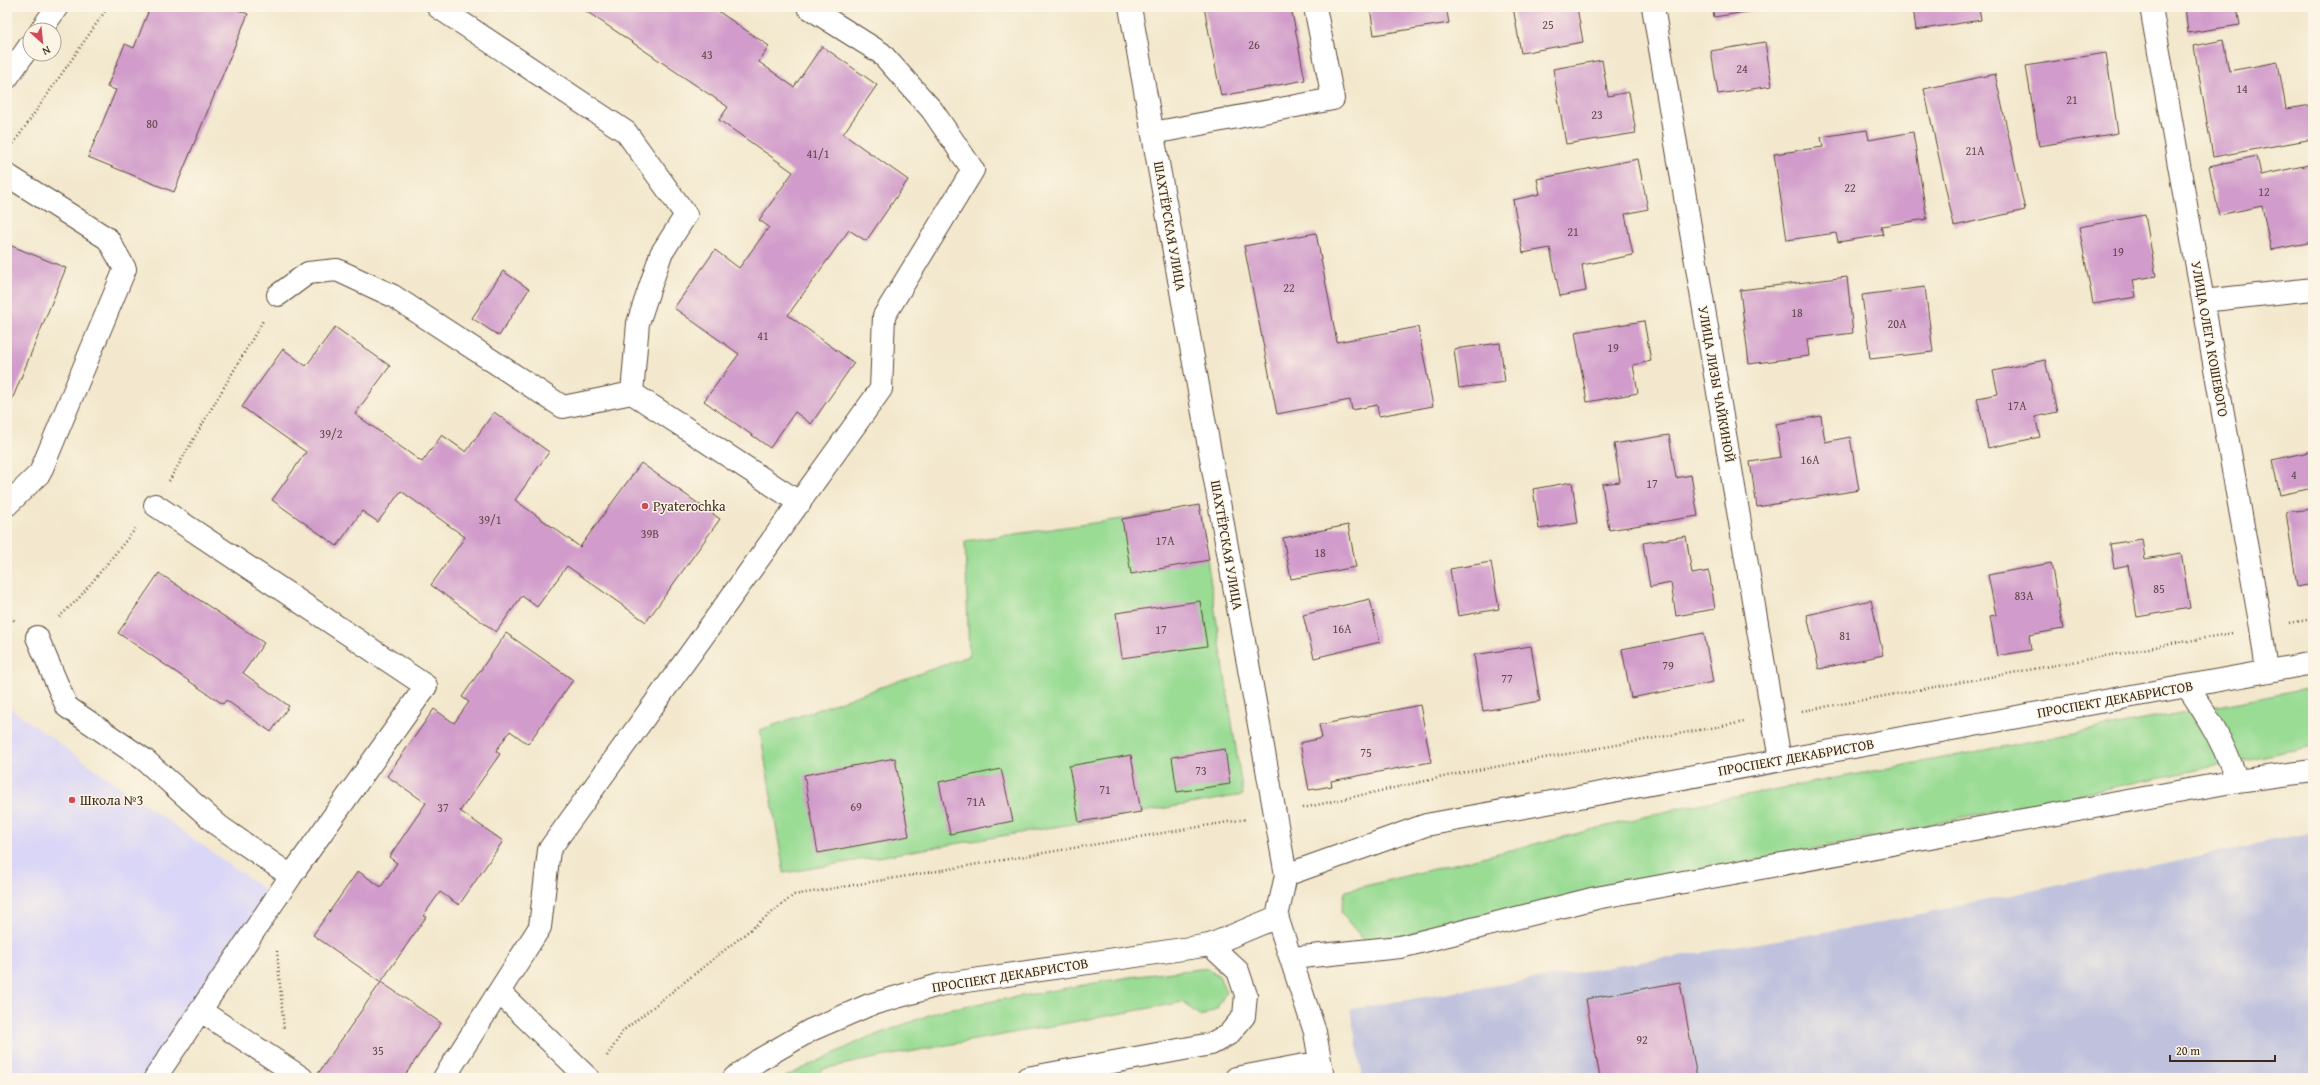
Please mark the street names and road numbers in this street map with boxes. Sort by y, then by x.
street label: ШАХТЁРСКАЯ УЛИЦА [1149,159,1191,293]
street label: УЛИЦА ОЛЕГА КОШЕВОГО [2186,260,2234,418]
street label: УЛИЦА ЛИЗЫ ЧАЙКИНОЙ [1693,304,1741,464]
street label: ШАХТЁРСКАЯ УЛИЦА [1206,478,1248,612]
street label: ПРОСПЕКТ ДЕКАБРИСТОВ [2035,675,2195,723]
street label: ПРОСПЕКТ ДЕКАБРИСТОВ [1716,733,1876,781]
street label: ПРОСПЕКТ ДЕКАБРИСТОВ [930,953,1090,997]

